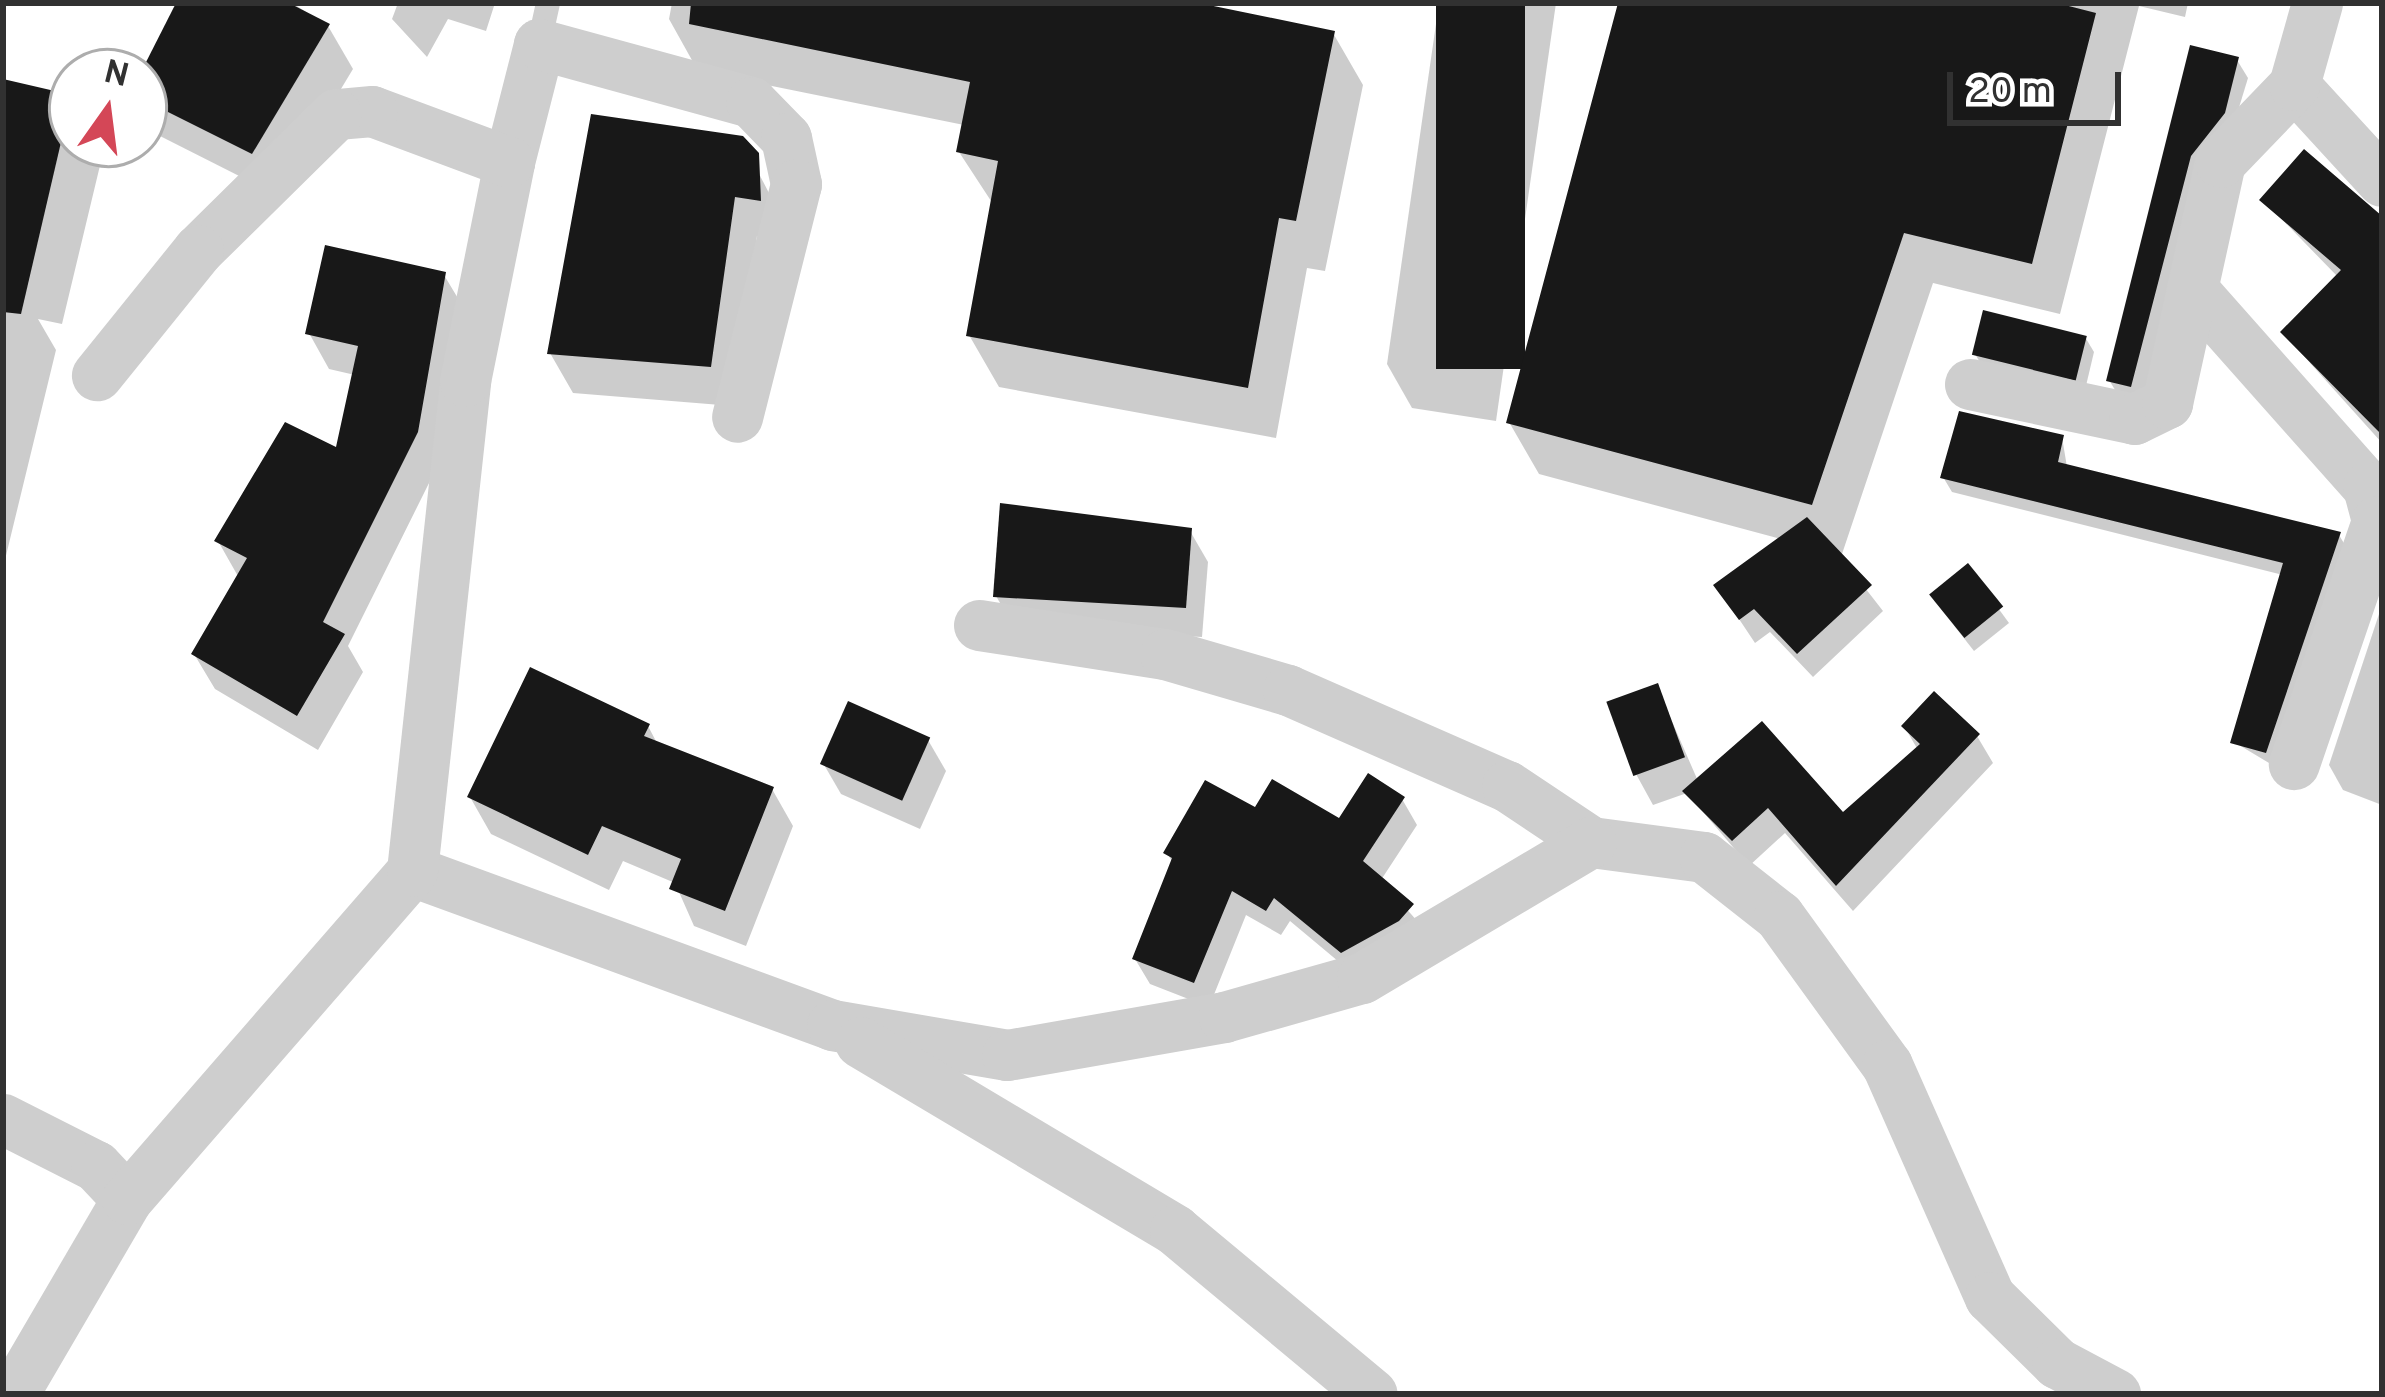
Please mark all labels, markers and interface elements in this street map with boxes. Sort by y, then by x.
north arrow [48,48,168,168]
scale bar [1953,48,2127,122]
text: N [99,53,133,99]
text: 20 m [1968,70,2052,116]

